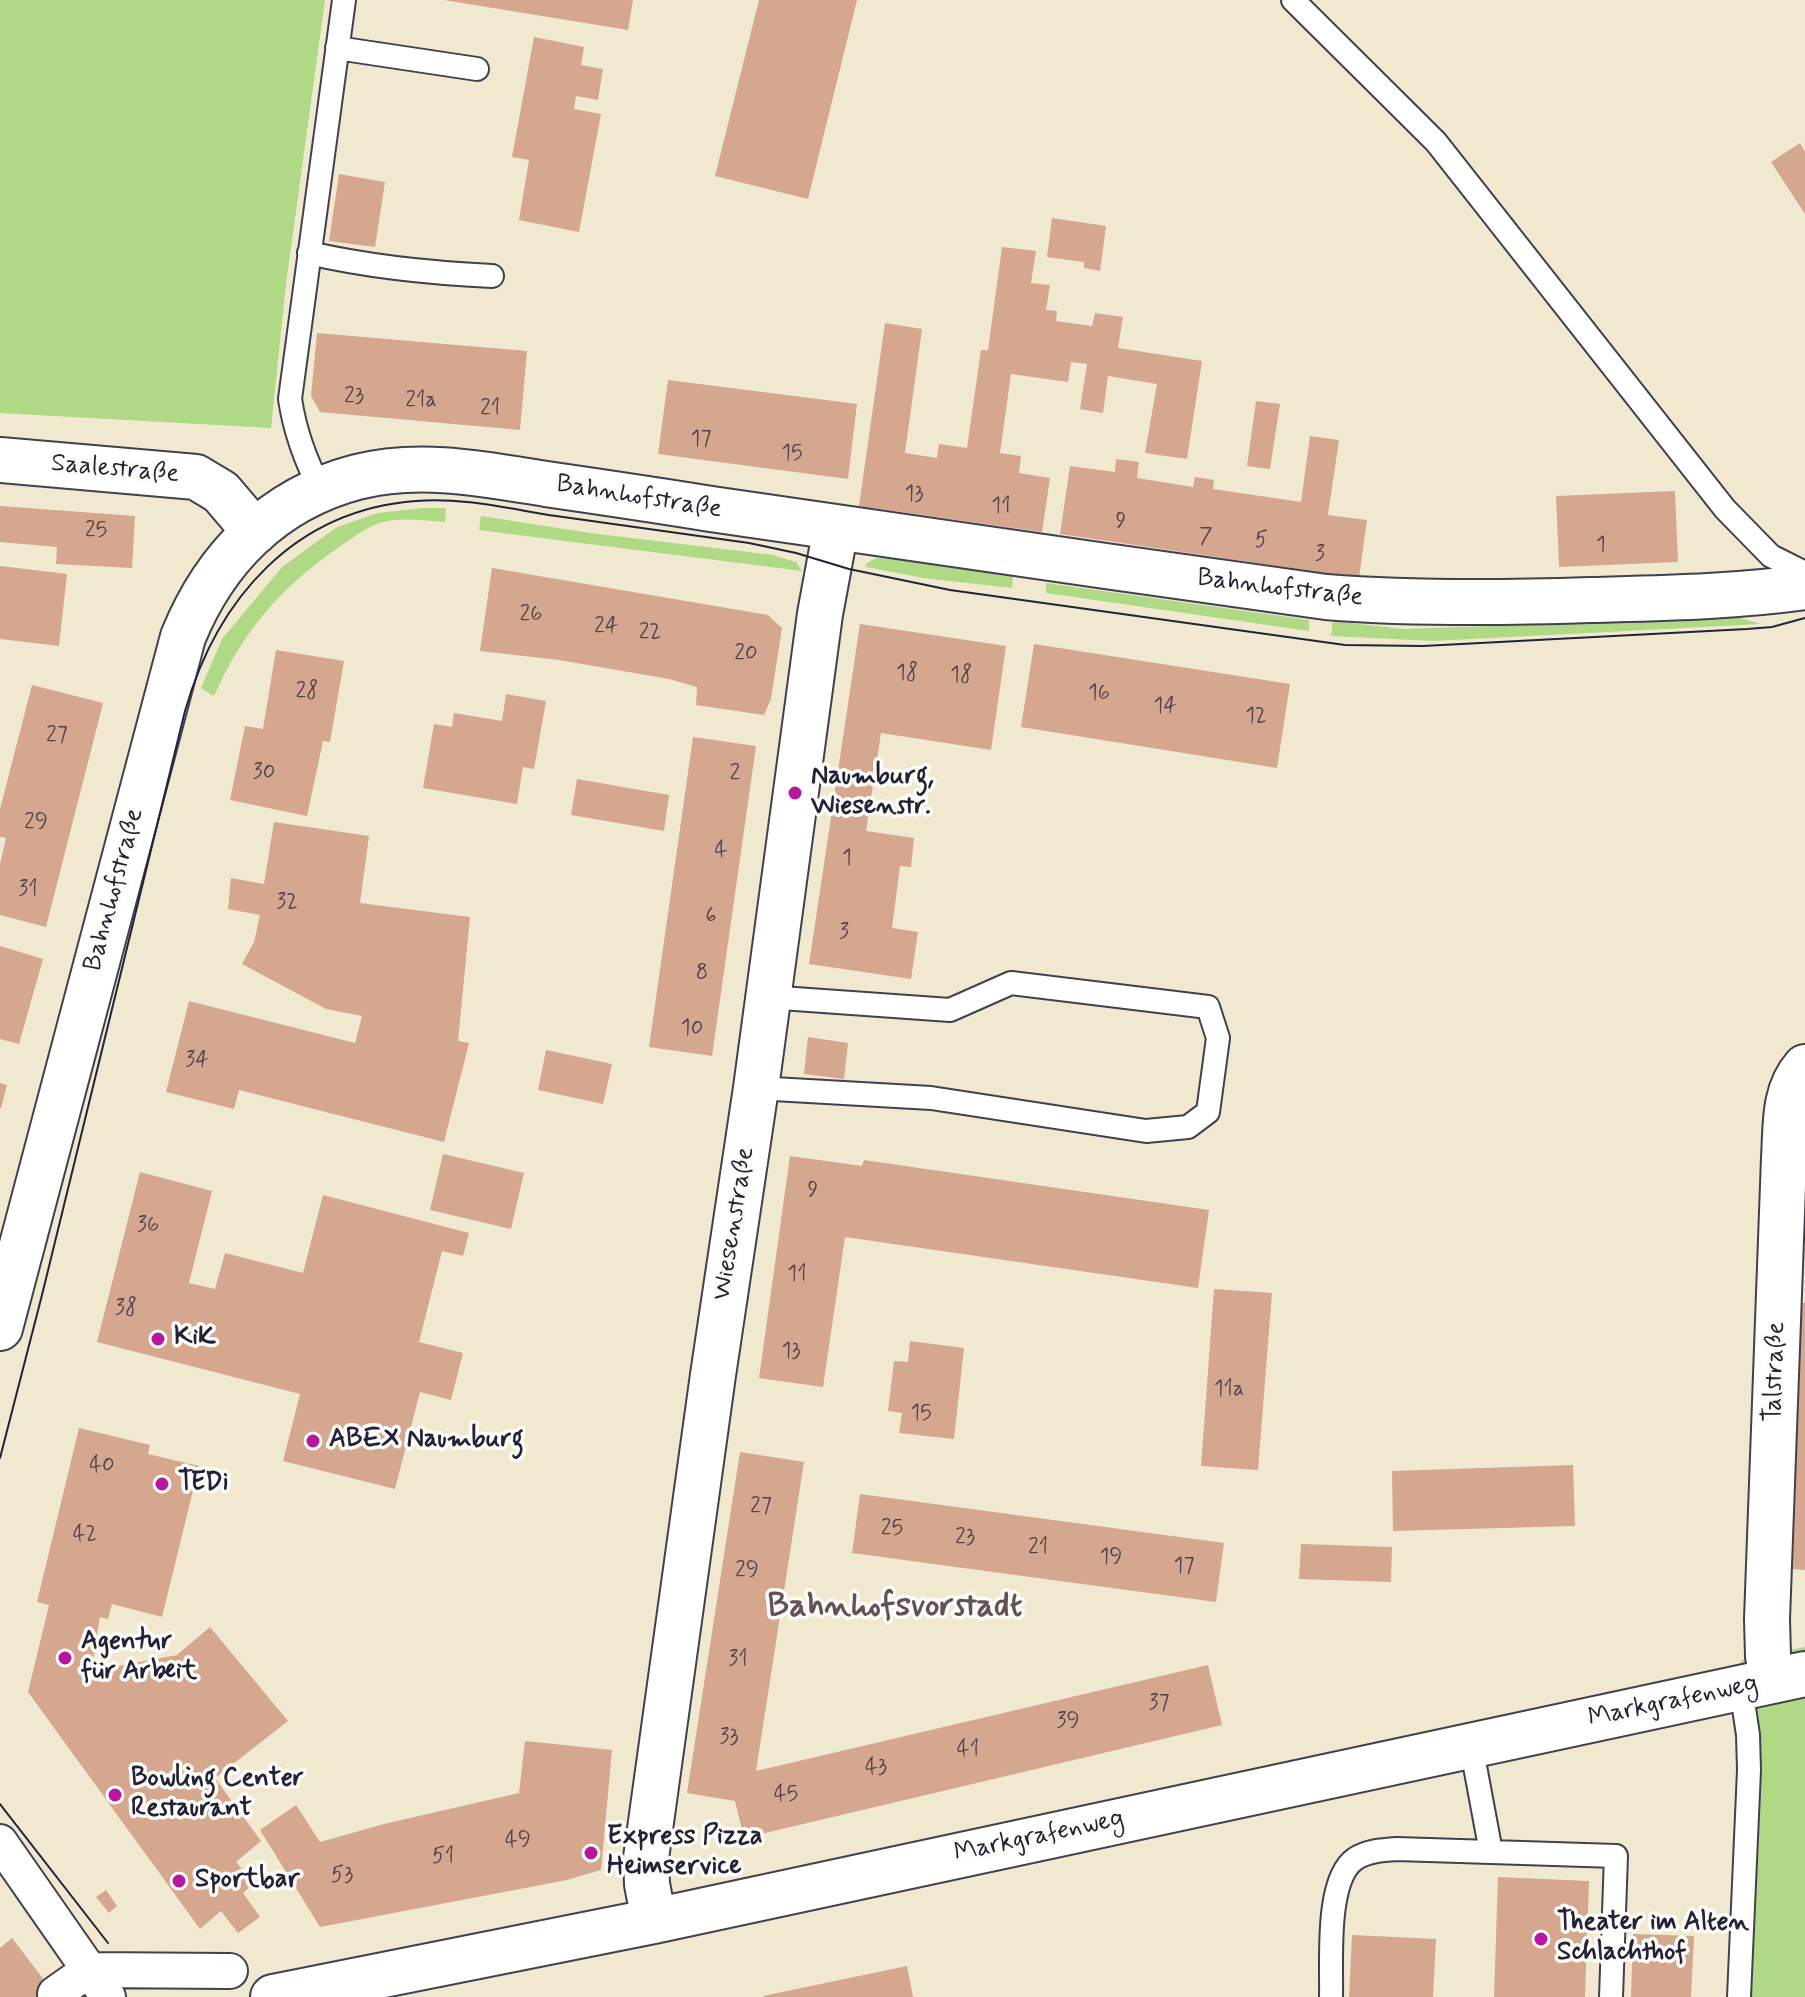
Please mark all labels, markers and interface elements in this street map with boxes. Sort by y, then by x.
house number: 23 [344,384,364,410]
house number: 21a [405,388,437,414]
house number: 21 [480,396,500,422]
house number: 17 [691,427,711,453]
house number: 15 [781,441,803,467]
street label: Saalestraße [50,449,180,491]
street label: Bahnhofstraße [554,470,724,526]
house number: 13 [904,482,924,508]
house number: 11 [991,494,1011,520]
house number: 9 [1116,509,1126,535]
house number: 25 [85,518,107,544]
house number: 7 [1199,525,1213,551]
house number: 5 [1254,528,1268,554]
house number: 1 [1596,533,1606,559]
house number: 3 [1315,542,1325,568]
street label: Bahnhofstraße [1195,563,1365,615]
house number: 26 [520,602,542,628]
house number: 24 [594,614,618,640]
house number: 22 [639,620,661,646]
house number: 20 [734,641,758,667]
house number: 18 [896,661,918,687]
house number: 18 [950,663,972,689]
house number: 28 [296,679,318,705]
house number: 16 [1088,681,1110,707]
house number: 14 [1153,694,1177,720]
house number: 12 [1245,704,1267,730]
house number: 27 [46,723,68,749]
house number: 30 [253,760,275,786]
house number: 2 [730,761,740,787]
place label: Naumburg, Wiesenstr. [811,762,934,824]
marker: Naumburg, Wiesenstr. [786,784,804,802]
street label: Bahnhofstraße [78,805,152,975]
house number: 29 [24,810,48,836]
house number: 4 [715,838,727,864]
house number: 1 [842,846,852,872]
house number: 31 [18,877,38,903]
house number: 32 [276,890,298,916]
house number: 6 [705,904,717,930]
house number: 3 [839,920,849,946]
house number: 8 [696,961,708,987]
house number: 10 [681,1016,703,1042]
house number: 34 [185,1048,209,1074]
street label: Wiesenstraße [707,1145,763,1303]
house number: 9 [808,1178,818,1204]
house number: 36 [137,1213,159,1239]
house number: 11 [787,1262,807,1288]
house number: 38 [115,1296,137,1322]
street label: Talstraße [1759,1321,1793,1423]
place label: KiK [174,1323,216,1355]
marker: KiK [149,1330,167,1348]
house number: 13 [781,1339,801,1365]
house number: 11a [1214,1377,1244,1403]
house number: 15 [910,1401,932,1427]
place label: ABEX Naumburg [329,1425,524,1457]
marker: ABEX Naumburg [304,1432,322,1450]
house number: 40 [89,1453,115,1479]
place label: TEDi [178,1468,229,1500]
marker: TEDi [153,1475,171,1493]
house number: 27 [750,1494,772,1520]
house number: 25 [881,1516,903,1542]
house number: 42 [73,1522,97,1548]
house number: 23 [955,1525,975,1551]
house number: 21 [1028,1535,1048,1561]
house number: 19 [1100,1545,1122,1571]
house number: 17 [1174,1554,1194,1580]
house number: 29 [735,1558,759,1584]
district label: Bahnhofsvorstadt [768,1588,1022,1628]
place label: Agentur für Arbeit [81,1627,197,1688]
house number: 31 [728,1647,748,1673]
marker: Agentur für Arbeit [56,1649,74,1667]
street label: Markgrafenweg [1585,1669,1761,1735]
house number: 37 [1148,1691,1170,1717]
house number: 39 [1056,1709,1080,1735]
house number: 33 [719,1725,739,1751]
house number: 41 [957,1737,979,1763]
house number: 43 [865,1755,887,1781]
place label: Bowling Center Restaurant [131,1764,304,1826]
house number: 45 [774,1782,798,1808]
marker: Bowling Center Restaurant [106,1786,124,1804]
street label: Markgrafenweg [951,1804,1127,1870]
place label: Express Pizza Heimservice [607,1822,763,1884]
house number: 49 [505,1828,531,1854]
house number: 51 [432,1844,454,1870]
marker: Express Pizza Heimservice [582,1844,600,1862]
house number: 53 [331,1863,353,1889]
place label: Sportbar [195,1865,300,1897]
marker: Sportbar [170,1872,188,1890]
place label: Theater im Alten Schlachthof [1557,1908,1749,1970]
marker: Theater im Alten Schlachthof [1532,1930,1550,1948]

